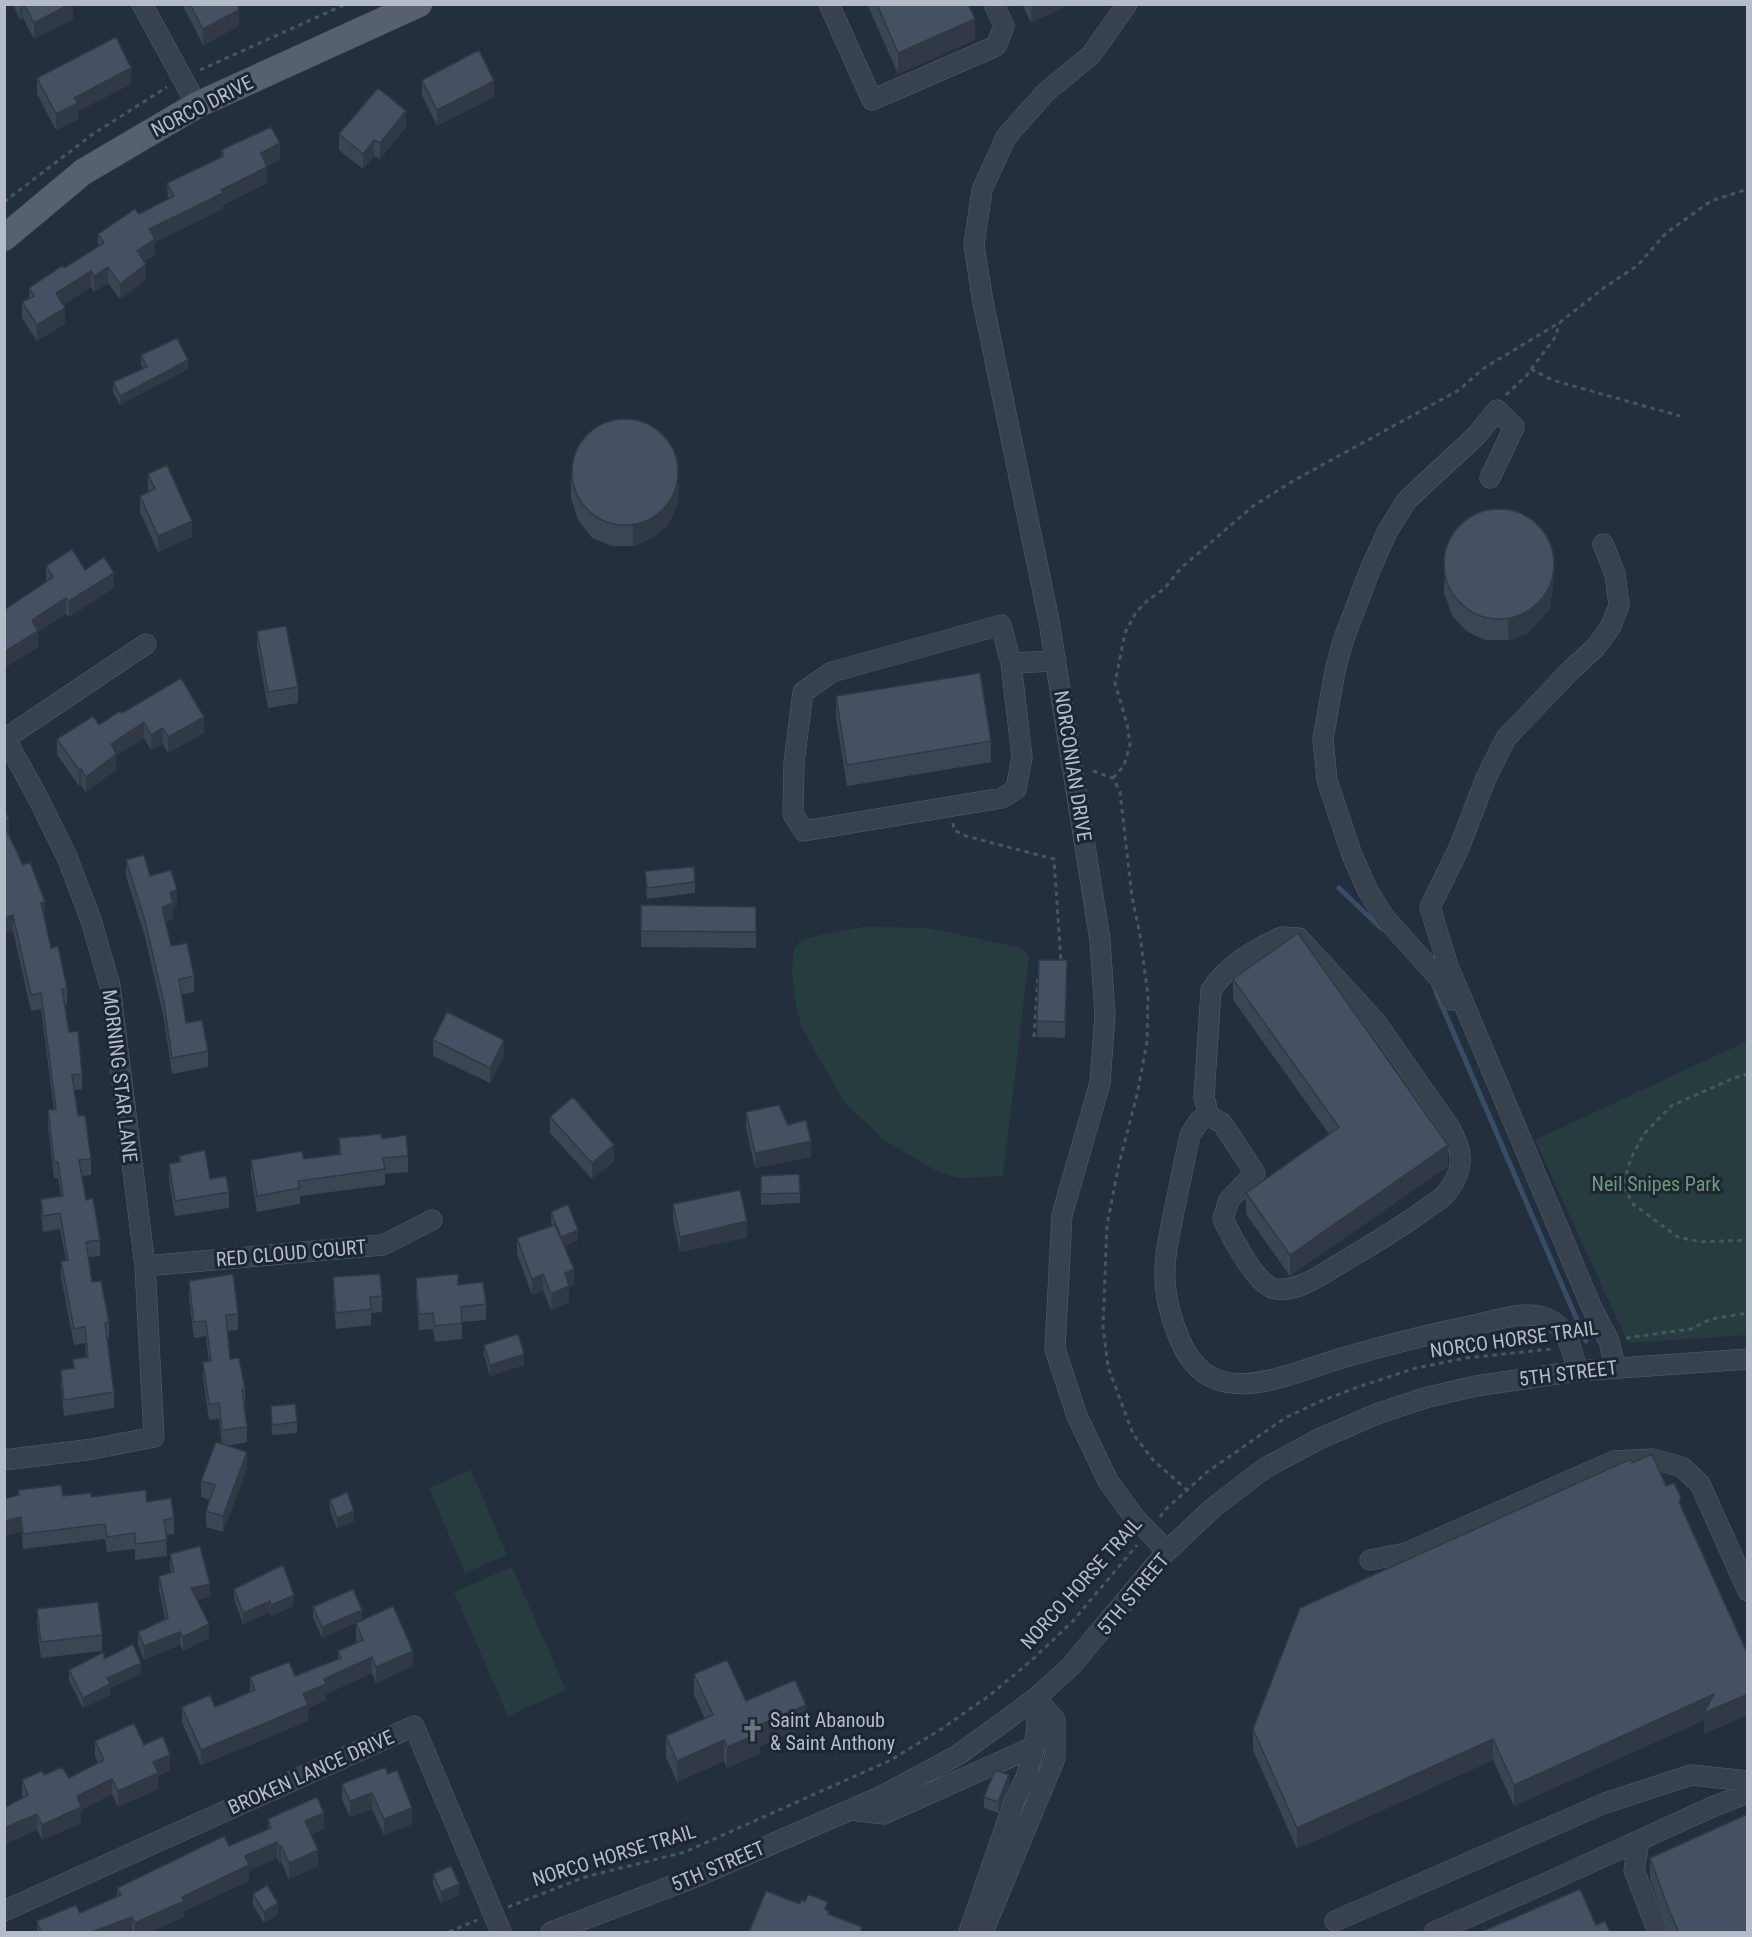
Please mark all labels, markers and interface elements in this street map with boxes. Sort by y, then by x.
street label: NORCO DRIVE [147,70,257,142]
street label: NORCONIAN DRIVE [1049,689,1097,843]
street label: MORNING STAR LANE [97,988,143,1164]
park label: Neil Snipes Park [1592,1172,1720,1196]
street label: RED CLOUD COURT [215,1234,367,1272]
street label: NORCO HORSE TRAIL [1428,1315,1600,1363]
street label: 5TH STREET [1517,1355,1619,1391]
street label: NORCO HORSE TRAIL [1015,1512,1147,1654]
street label: 5TH STREET [1092,1548,1174,1640]
place label: Saint Abanoub & Saint Anthony [770,1708,895,1755]
church icon: Saint Abanoub & Saint Anthony [739,1718,765,1744]
street label: BROKEN LANCE DRIVE [224,1725,398,1819]
street label: NORCO HORSE TRAIL [529,1819,699,1891]
street label: 5TH STREET [668,1836,768,1896]

